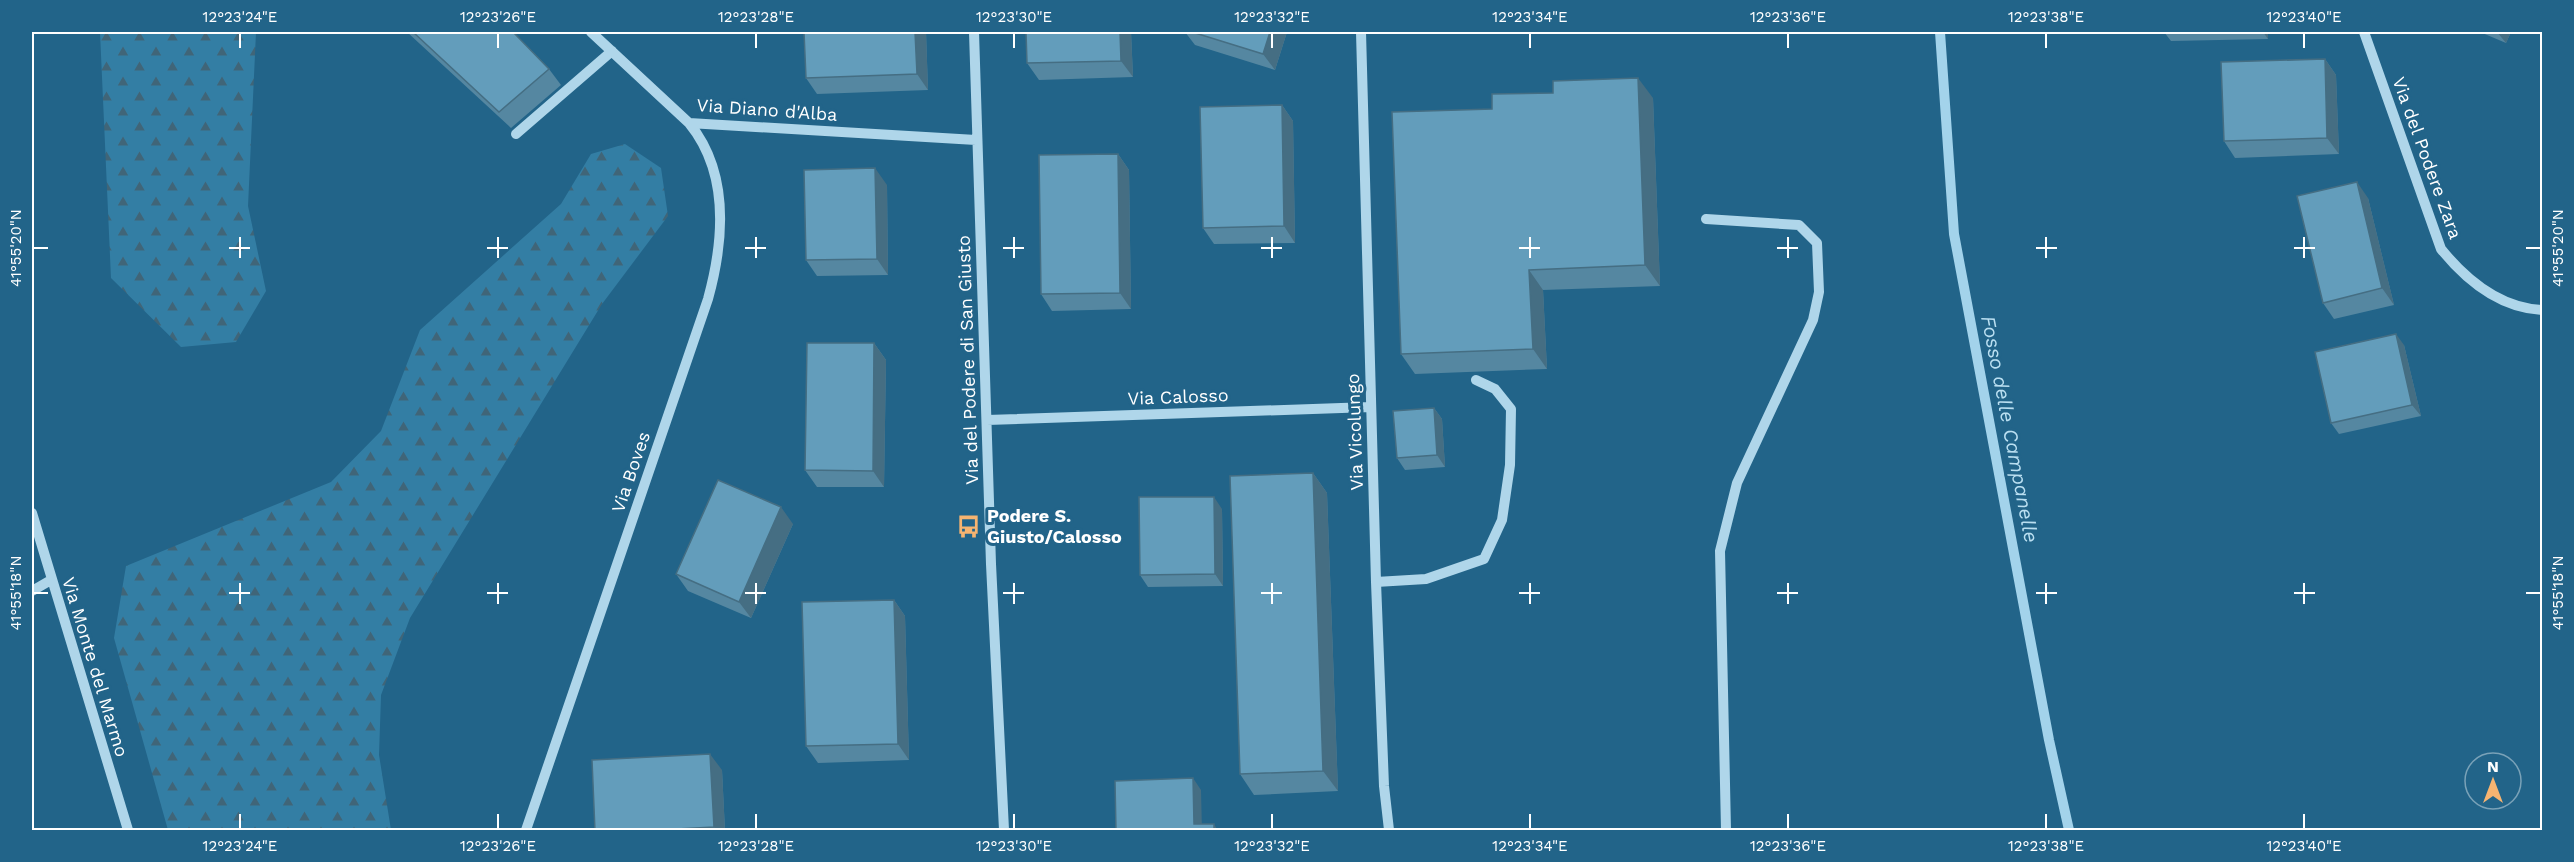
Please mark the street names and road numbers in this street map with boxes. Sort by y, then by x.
street label: Via del Podere Zara [2388,74,2467,242]
street label: Via Diano d'Alba [696,94,838,125]
street label: Via del Podere di San Giusto [953,235,982,485]
street label: Via Vicolungo [1342,373,1367,491]
street label: Via Calosso [1127,384,1229,409]
street label: Via Boves [607,429,654,515]
street label: Via Monte del Marmo [58,574,133,759]

